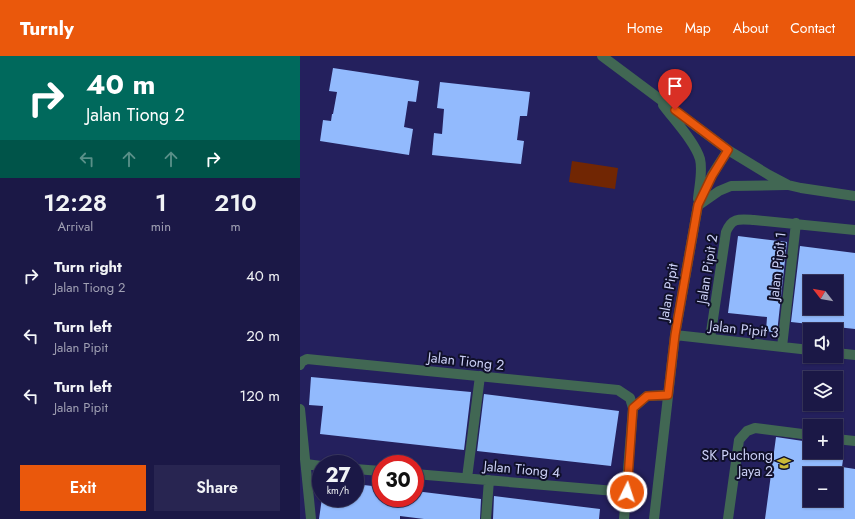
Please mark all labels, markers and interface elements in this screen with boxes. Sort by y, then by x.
text: Turnly [20,15,74,42]
text: Home [627,18,663,38]
text: Map [685,18,711,38]
text: About [733,18,768,38]
text: Contact [790,18,835,38]
text: 40 m [86,64,155,105]
pin [658,69,692,110]
icon: right [20,72,72,124]
icon: arrive [664,75,686,97]
text: Jalan Tiong 2 [86,102,185,128]
icon: left [76,148,98,170]
icon: ahead [118,148,140,170]
icon: ahead [160,148,182,170]
icon: right [202,148,224,170]
text: 12:28 [43,185,107,220]
text: 1 [155,185,167,220]
text: 210 [214,185,257,220]
text: Arrival [57,217,93,236]
text: min [151,217,171,236]
text: m [230,217,241,236]
street label: Jalan Pipit 1 [763,231,791,303]
street label: Jalan Pipit 2 [691,233,722,307]
text: Turn right [54,256,122,278]
street label: Jalan Pipit [653,261,683,324]
icon: right [20,265,42,287]
text: 40 m [246,265,280,287]
north arrow [803,275,843,315]
map controls [803,275,843,507]
text: Jalan Tiong 2 [54,278,125,297]
street label: Jalan Pipit 3 [706,315,780,343]
text: Turn left [54,316,112,338]
button: sound [803,323,843,363]
icon: left [20,325,42,347]
text: 20 m [246,325,280,347]
text: Jalan Pipit [54,338,108,357]
street label: Jalan Tiong 2 [425,347,505,375]
button: layers [803,371,843,411]
text: Turn left [54,376,112,398]
icon: left [20,385,42,407]
text: 120 m [240,385,280,407]
text: Jalan Pipit [54,398,108,417]
button: + [803,419,843,459]
place label: SK Puchong Jaya 2 [701,445,773,481]
speed limit sign: 30 [372,455,424,507]
school or university icon: SK Puchong Jaya 2 [776,455,792,471]
street label: Jalan Tiong 4 [481,456,561,482]
text: 27 [325,461,351,490]
button: Exit [20,465,146,511]
button: Share [154,465,280,511]
button: − [803,467,843,507]
position arrow [606,471,648,513]
text: km/h [327,483,349,498]

